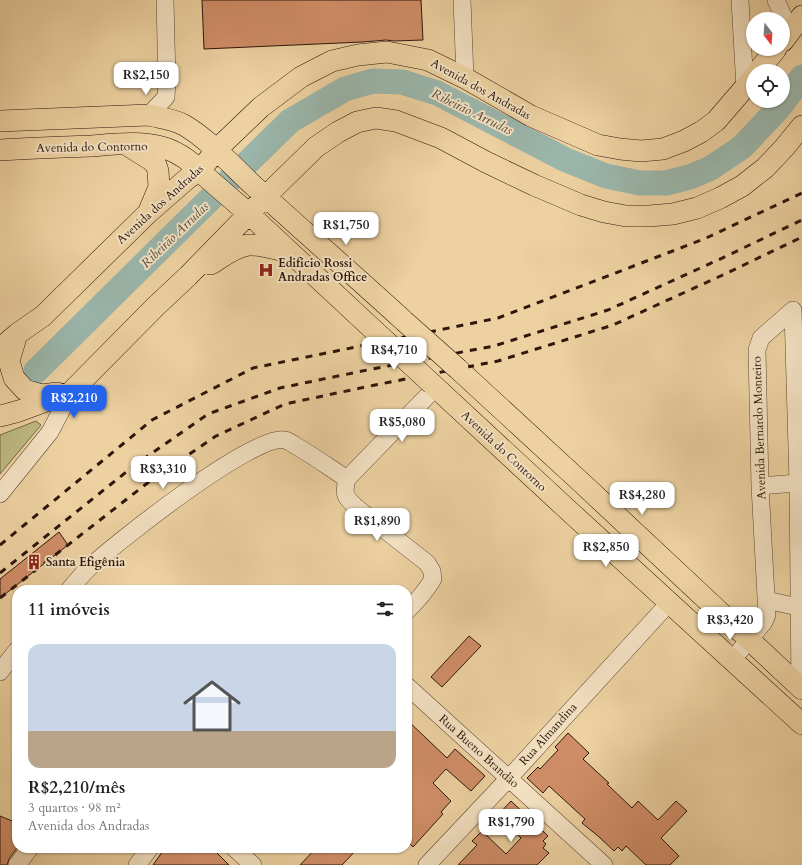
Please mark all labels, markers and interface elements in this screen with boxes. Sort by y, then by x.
north arrow [746,12,790,56]
map controls [746,12,790,108]
street label: Avenida dos Andradas [428,55,534,123]
pin: R$2,150 [109,62,183,96]
button: locate [746,64,790,108]
text: R$2,150 [123,66,169,84]
water label: Ribeirão Arrudas [429,85,516,140]
street label: Avenida do Contorno [36,138,148,156]
street label: Avenida dos Andradas [113,161,207,247]
water label: Ribeirão Arrudas [137,198,213,272]
pin: R$1,750 [309,212,383,246]
text: R$1,750 [323,216,369,234]
place label: Edifício Rossi Andradas Office [278,255,367,285]
hospital icon: Edifício Rossi Andradas Office [257,261,275,279]
pin: R$4,710 [357,337,431,371]
text: R$4,710 [371,341,417,359]
street label: Avenida Bernardo Monteiro [748,355,770,500]
pin: R$2,210 [37,385,111,419]
text: R$2,210 [51,389,97,407]
street label: Avenida do Contorno [458,407,551,495]
pin: R$5,080 [365,409,439,443]
text: R$5,080 [379,413,425,431]
pin: R$3,310 [126,456,200,490]
text: R$3,310 [140,460,186,478]
pin: R$4,280 [605,482,679,516]
text: R$4,280 [619,486,665,504]
pin: R$1,890 [340,508,414,542]
text: R$1,890 [354,512,400,530]
pin: R$2,850 [569,534,643,568]
text: R$2,850 [583,538,629,556]
building icon: Santa Efigênia [25,553,43,571]
place label: Santa Efigênia [46,554,125,570]
text: 11 imóveis [28,598,110,621]
icon: filters [374,598,396,620]
pin: R$3,420 [693,607,767,641]
text: R$3,420 [707,611,753,629]
icon: home [176,670,248,742]
street label: Rua Almandina [516,699,581,769]
street label: Rua Bueno Brandão [435,711,523,792]
text: R$2,210/mês [28,776,125,799]
text: 3 quartos · 98 m² [28,799,121,817]
pin: R$1,790 [474,809,548,843]
text: R$1,790 [488,813,534,831]
text: Avenida dos Andradas [28,817,149,835]

